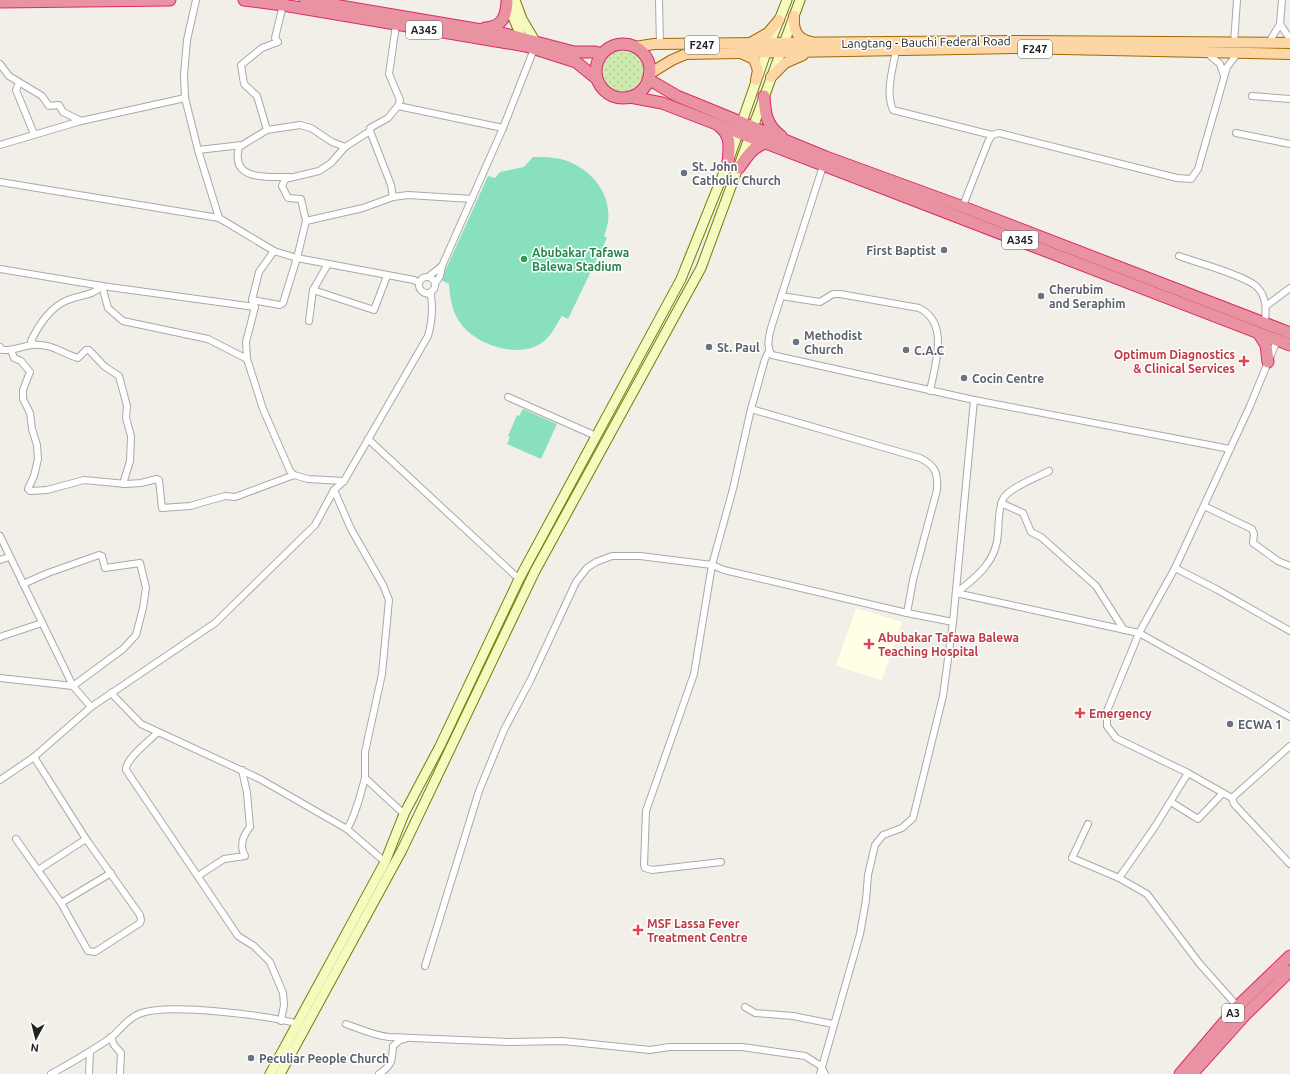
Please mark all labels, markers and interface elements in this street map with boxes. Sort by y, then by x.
road number: A345 [406,21,442,39]
street label: Langtang - Bauchi Federal Road [841,34,1011,50]
road number: F247 [685,36,719,54]
road number: F247 [1018,40,1052,58]
place label: St. John Catholic Church [692,160,781,187]
marker: St. John Catholic Church [679,168,689,178]
road number: A345 [1002,231,1038,249]
place label: First Baptist [866,244,936,257]
marker: First Baptist [939,245,949,255]
place label: Abubakar Tafawa Balewa Stadium [532,246,629,273]
marker: Abubakar Tafawa Balewa Stadium [519,254,529,264]
place label: Cherubim and Seraphim [1049,283,1126,310]
marker: Cherubim and Seraphim [1036,291,1046,301]
place label: Methodist Church [804,329,862,356]
marker: Methodist Church [791,337,801,347]
place label: St. Paul [717,341,760,354]
marker: St. Paul [704,342,714,352]
place label: C.A.C [914,344,945,357]
marker: C.A.C [901,345,911,355]
place label: Optimum Diagnostics & Clinical Services [1114,348,1235,375]
marker: Optimum Diagnostics & Clinical Services [1238,355,1250,367]
place label: Cocin Centre [972,372,1044,385]
marker: Cocin Centre [959,373,969,383]
place label: Abubakar Tafawa Balewa Teaching Hospital [878,631,1019,658]
marker: Abubakar Tafawa Balewa Teaching Hospital [863,638,875,650]
marker: Emergency [1074,707,1086,719]
place label: Emergency [1089,707,1152,720]
place label: ECWA 1 [1238,718,1282,731]
marker: ECWA 1 [1225,719,1235,729]
place label: MSF Lassa Fever Treatment Centre [647,917,748,944]
marker: MSF Lassa Fever Treatment Centre [632,924,644,936]
road number: A3 [1222,1004,1244,1022]
north arrow [16,1018,56,1058]
text: N [30,1041,40,1054]
place label: Peculiar People Church [259,1052,389,1065]
marker: Peculiar People Church [246,1053,256,1063]

